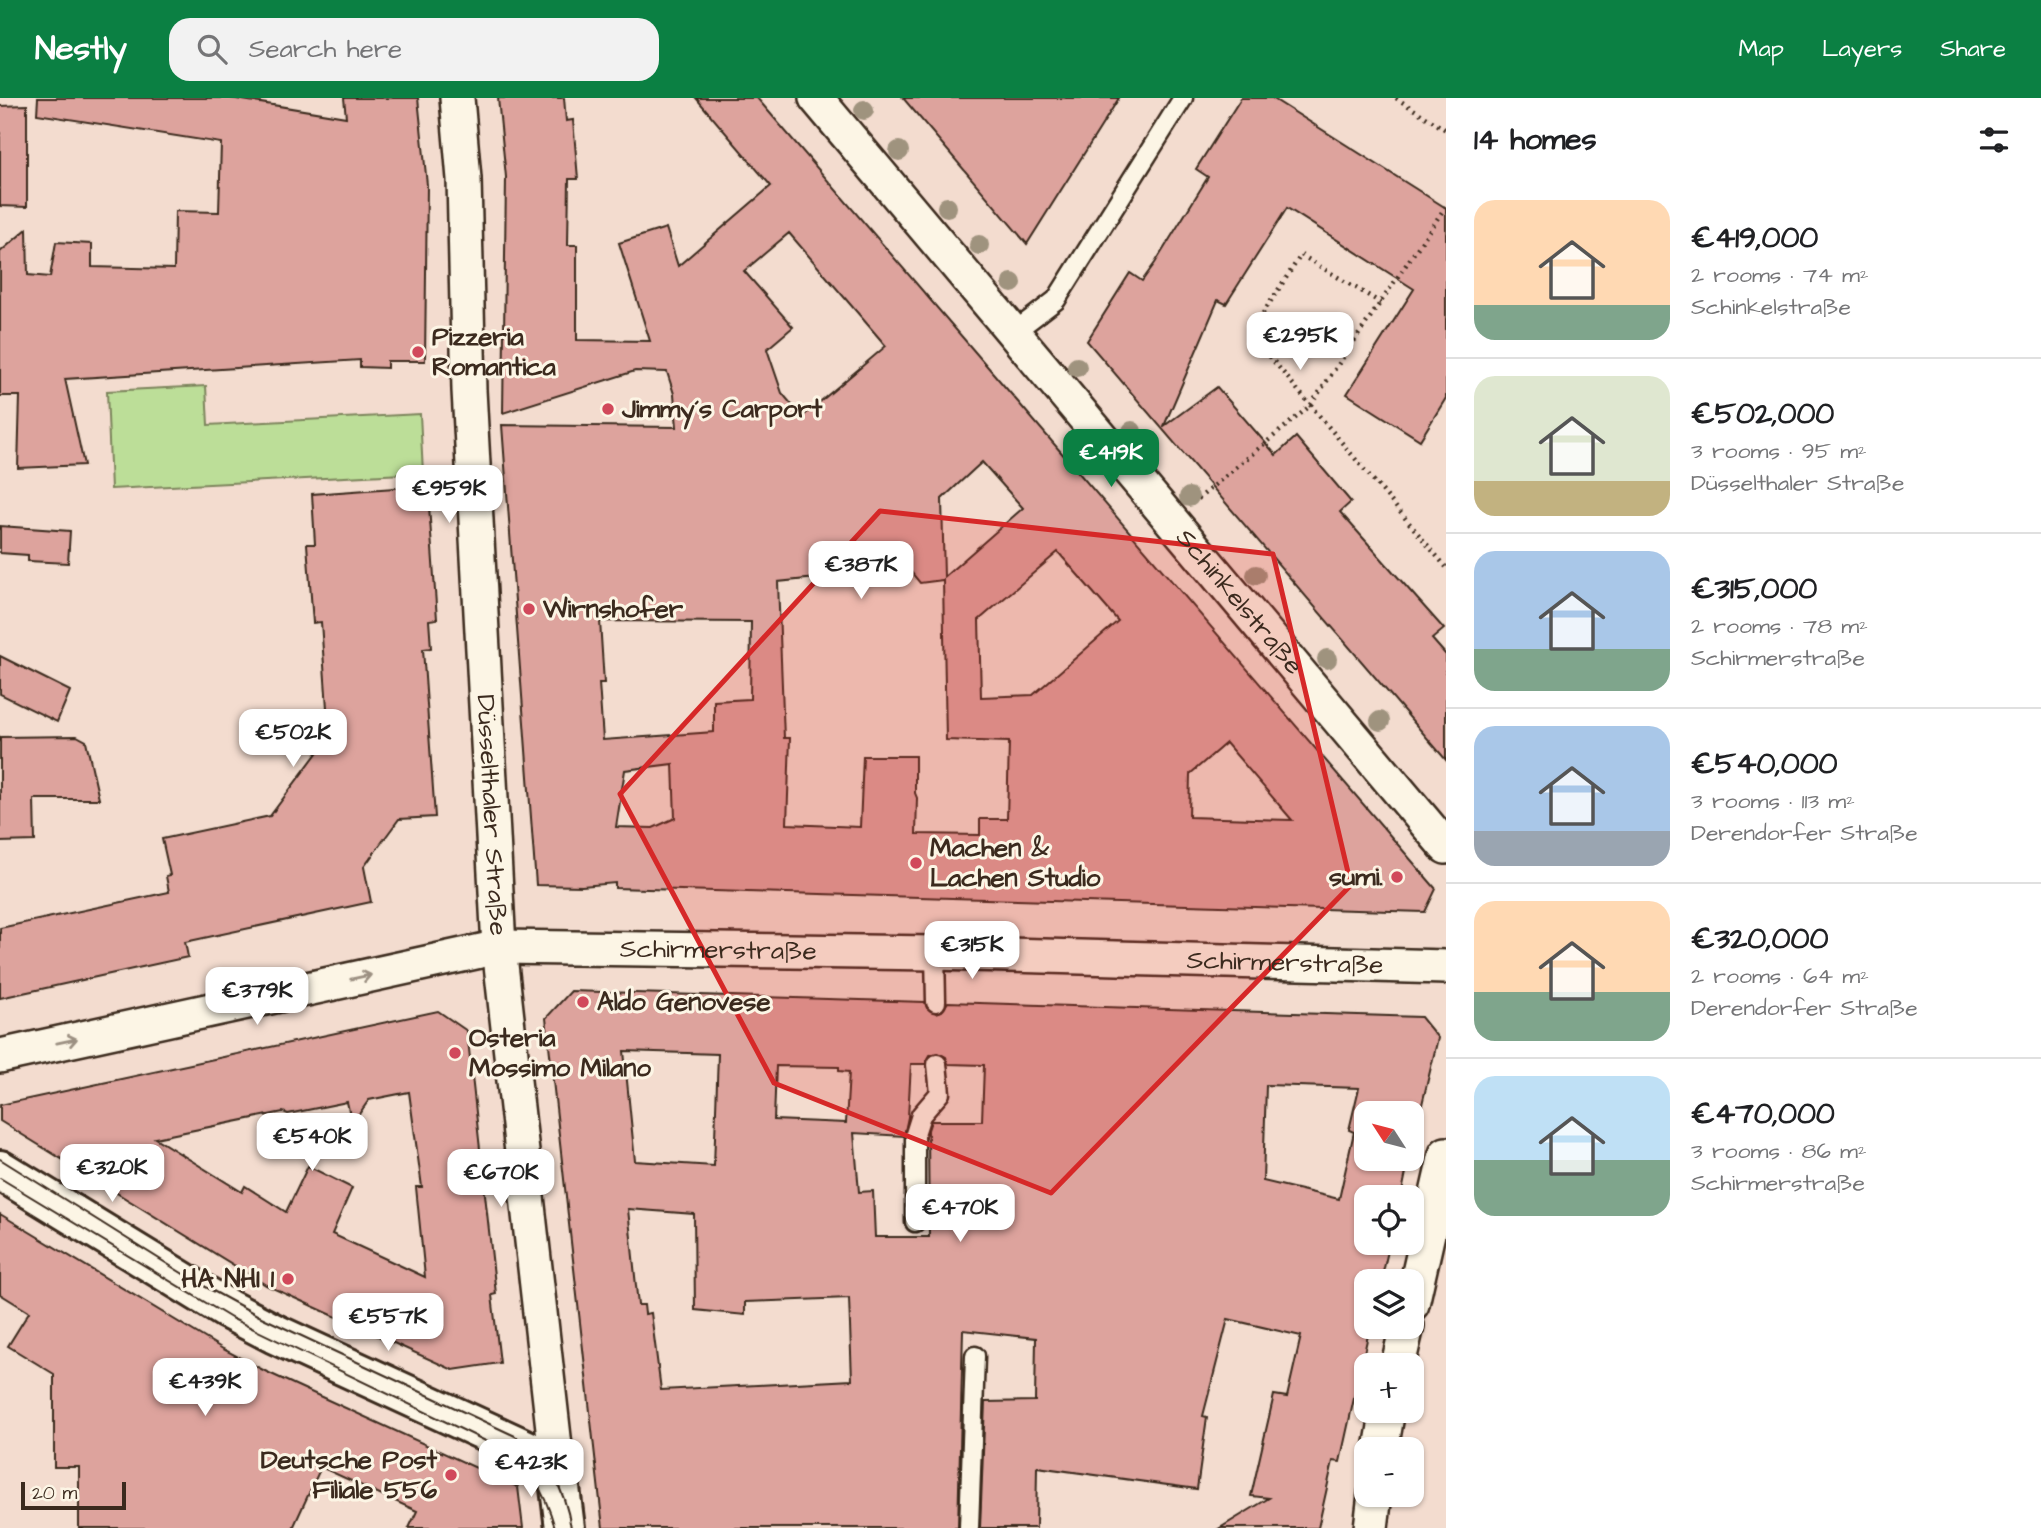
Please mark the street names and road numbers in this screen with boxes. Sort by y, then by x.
street label: Schinkelstraße [1168,521,1312,682]
street label: Düsselthaler Straße [467,694,516,936]
street label: Schirmerstraße [620,931,817,969]
street label: Schirmerstraße [1186,942,1384,983]

